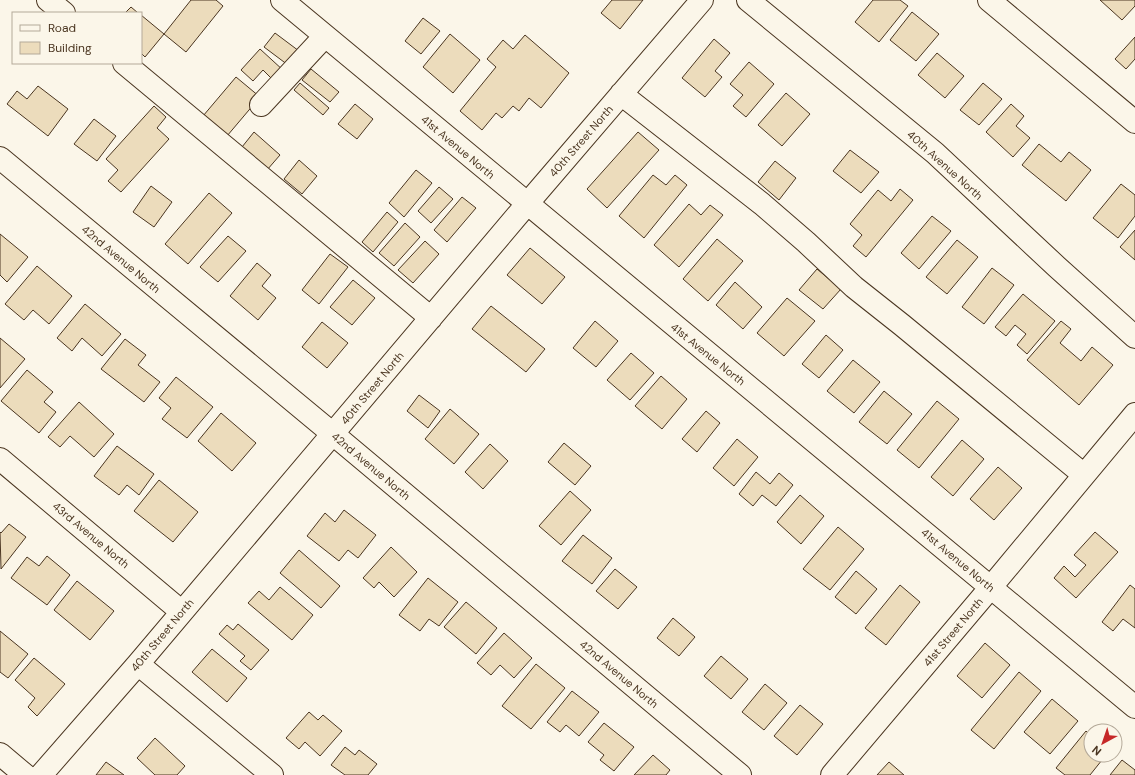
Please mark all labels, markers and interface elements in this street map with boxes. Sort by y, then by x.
legend [12,12,142,64]
text: Road [48,20,76,36]
text: Building [48,40,92,56]
street label: 40th Street North [546,102,616,180]
street label: 41st Avenue North [418,112,498,182]
street label: 40th Avenue North [904,127,986,203]
street label: 42nd Avenue North [79,222,163,296]
street label: 41st Avenue North [668,320,748,388]
street label: 40th Street North [337,349,407,427]
street label: 42nd Avenue North [329,429,413,503]
street label: 43rd Avenue North [50,499,132,571]
street label: 41st Avenue North [918,525,998,595]
street label: 41st Street North [920,595,986,669]
street label: 40th Street North [127,596,197,674]
street label: 42nd Avenue North [577,637,661,711]
north arrow [1083,723,1123,763]
text: N [1089,743,1104,759]

